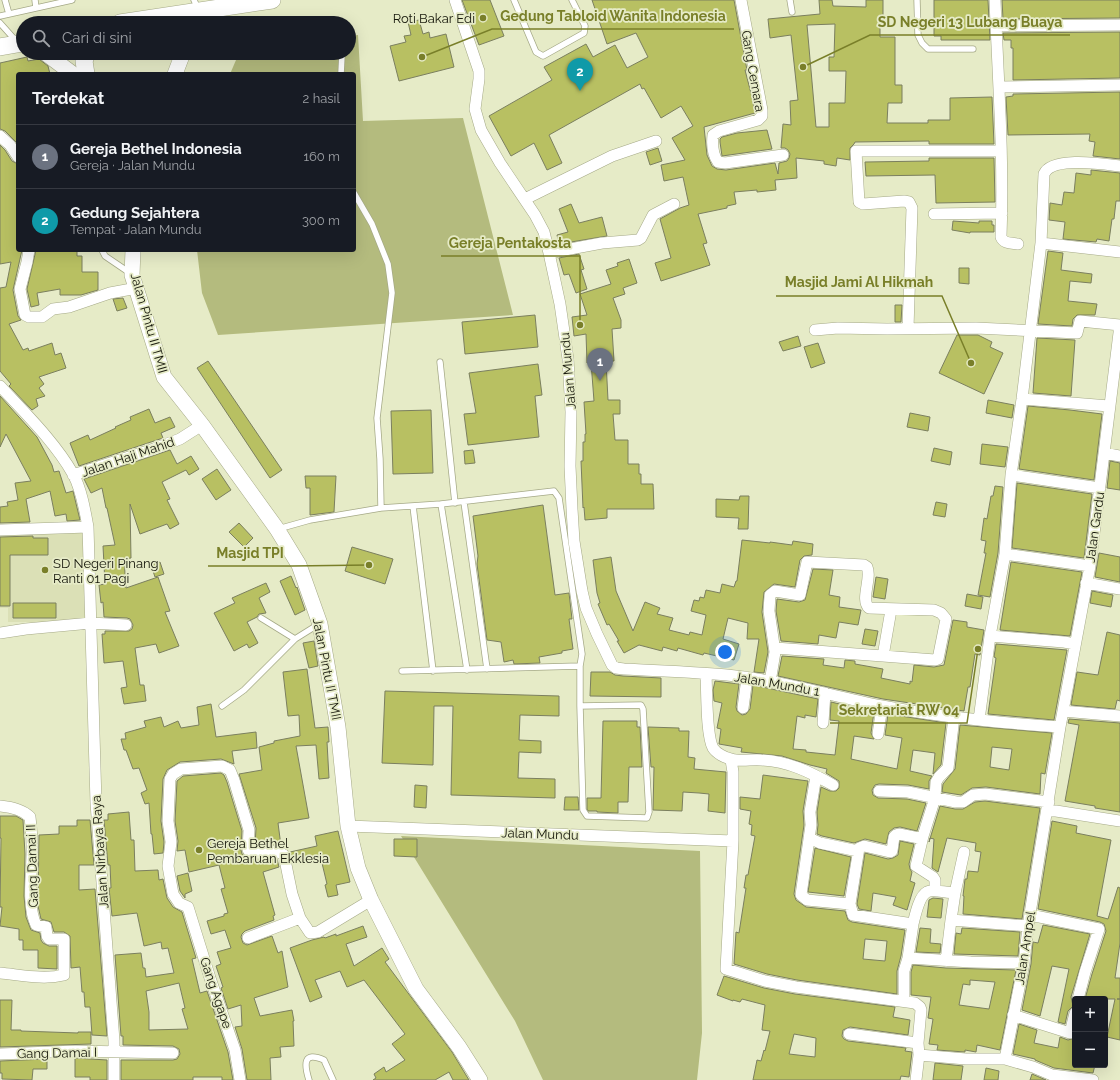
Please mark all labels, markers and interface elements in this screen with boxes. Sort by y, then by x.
callout: Gedung Tabloid Wanita Indonesia [492,3,734,29]
text: Gedung Tabloid Wanita Indonesia [500,8,726,24]
callout: SD Negeri 13 Lubang Buaya [870,9,1070,35]
place label: Roti Bakar Edi [393,11,475,26]
marker: Roti Bakar Edi [478,13,488,23]
text: SD Negeri 13 Lubang Buaya [878,14,1062,30]
search box [16,16,356,60]
icon: search [30,27,52,49]
text: Cari di sini [62,29,132,47]
street label: Gang Cemara [738,29,768,113]
pin: 2 [567,58,593,91]
text: Terdekat [32,88,104,108]
text: 2 hasil [303,91,340,106]
text: Gereja Bethel Indonesia [70,140,242,158]
text: 1 [42,149,48,164]
text: 160 m [303,149,340,164]
text: Gereja · Jalan Mundu [70,158,195,173]
text: Gedung Sejahtera [70,204,200,222]
text: 2 [41,213,49,228]
text: 300 m [302,213,340,228]
text: Tempat · Jalan Mundu [70,222,201,237]
callout: Gereja Pentakosta [441,230,580,256]
text: Gereja Pentakosta [449,235,571,251]
callout: Masjid Jami Al Hikmah [776,270,942,296]
street label: Jalan Pintu II TMII [127,271,171,375]
text: Masjid Jami Al Hikmah [785,274,933,290]
street label: Jalan Mundu [557,332,579,410]
pin: 1 [587,348,613,381]
street label: Jalan Haji Mahid [80,434,176,480]
street label: Jalan Gardu [1083,491,1107,563]
callout: Masjid TPI [208,540,292,566]
text: Masjid TPI [216,545,284,561]
place label: SD Negeri Pinang Ranti 01 Pagi [53,556,159,586]
marker: SD Negeri Pinang Ranti 01 Pagi [40,565,50,575]
street label: Jalan Pintu II TMII [310,617,344,721]
your location [715,642,735,662]
street label: Jalan Mundu 1 [733,669,821,699]
callout: Sekretariat RW 04 [830,697,967,723]
text: Sekretariat RW 04 [839,702,959,718]
street label: Jalan Nirbaya Raya [89,795,111,909]
street label: Gang Damai II [23,824,41,908]
street label: Jalan Mundu [501,825,579,843]
place label: Gereja Bethel Pembaruan Ekklesia [207,836,329,866]
marker: Gereja Bethel Pembaruan Ekklesia [194,845,204,855]
street label: Jalan Ampel [1012,910,1038,986]
street label: Gang Agape [197,955,235,1031]
map controls [1072,996,1108,1068]
button: + [1072,996,1108,1032]
button: − [1072,1032,1108,1068]
street label: Gang Damai I [17,1045,97,1061]

